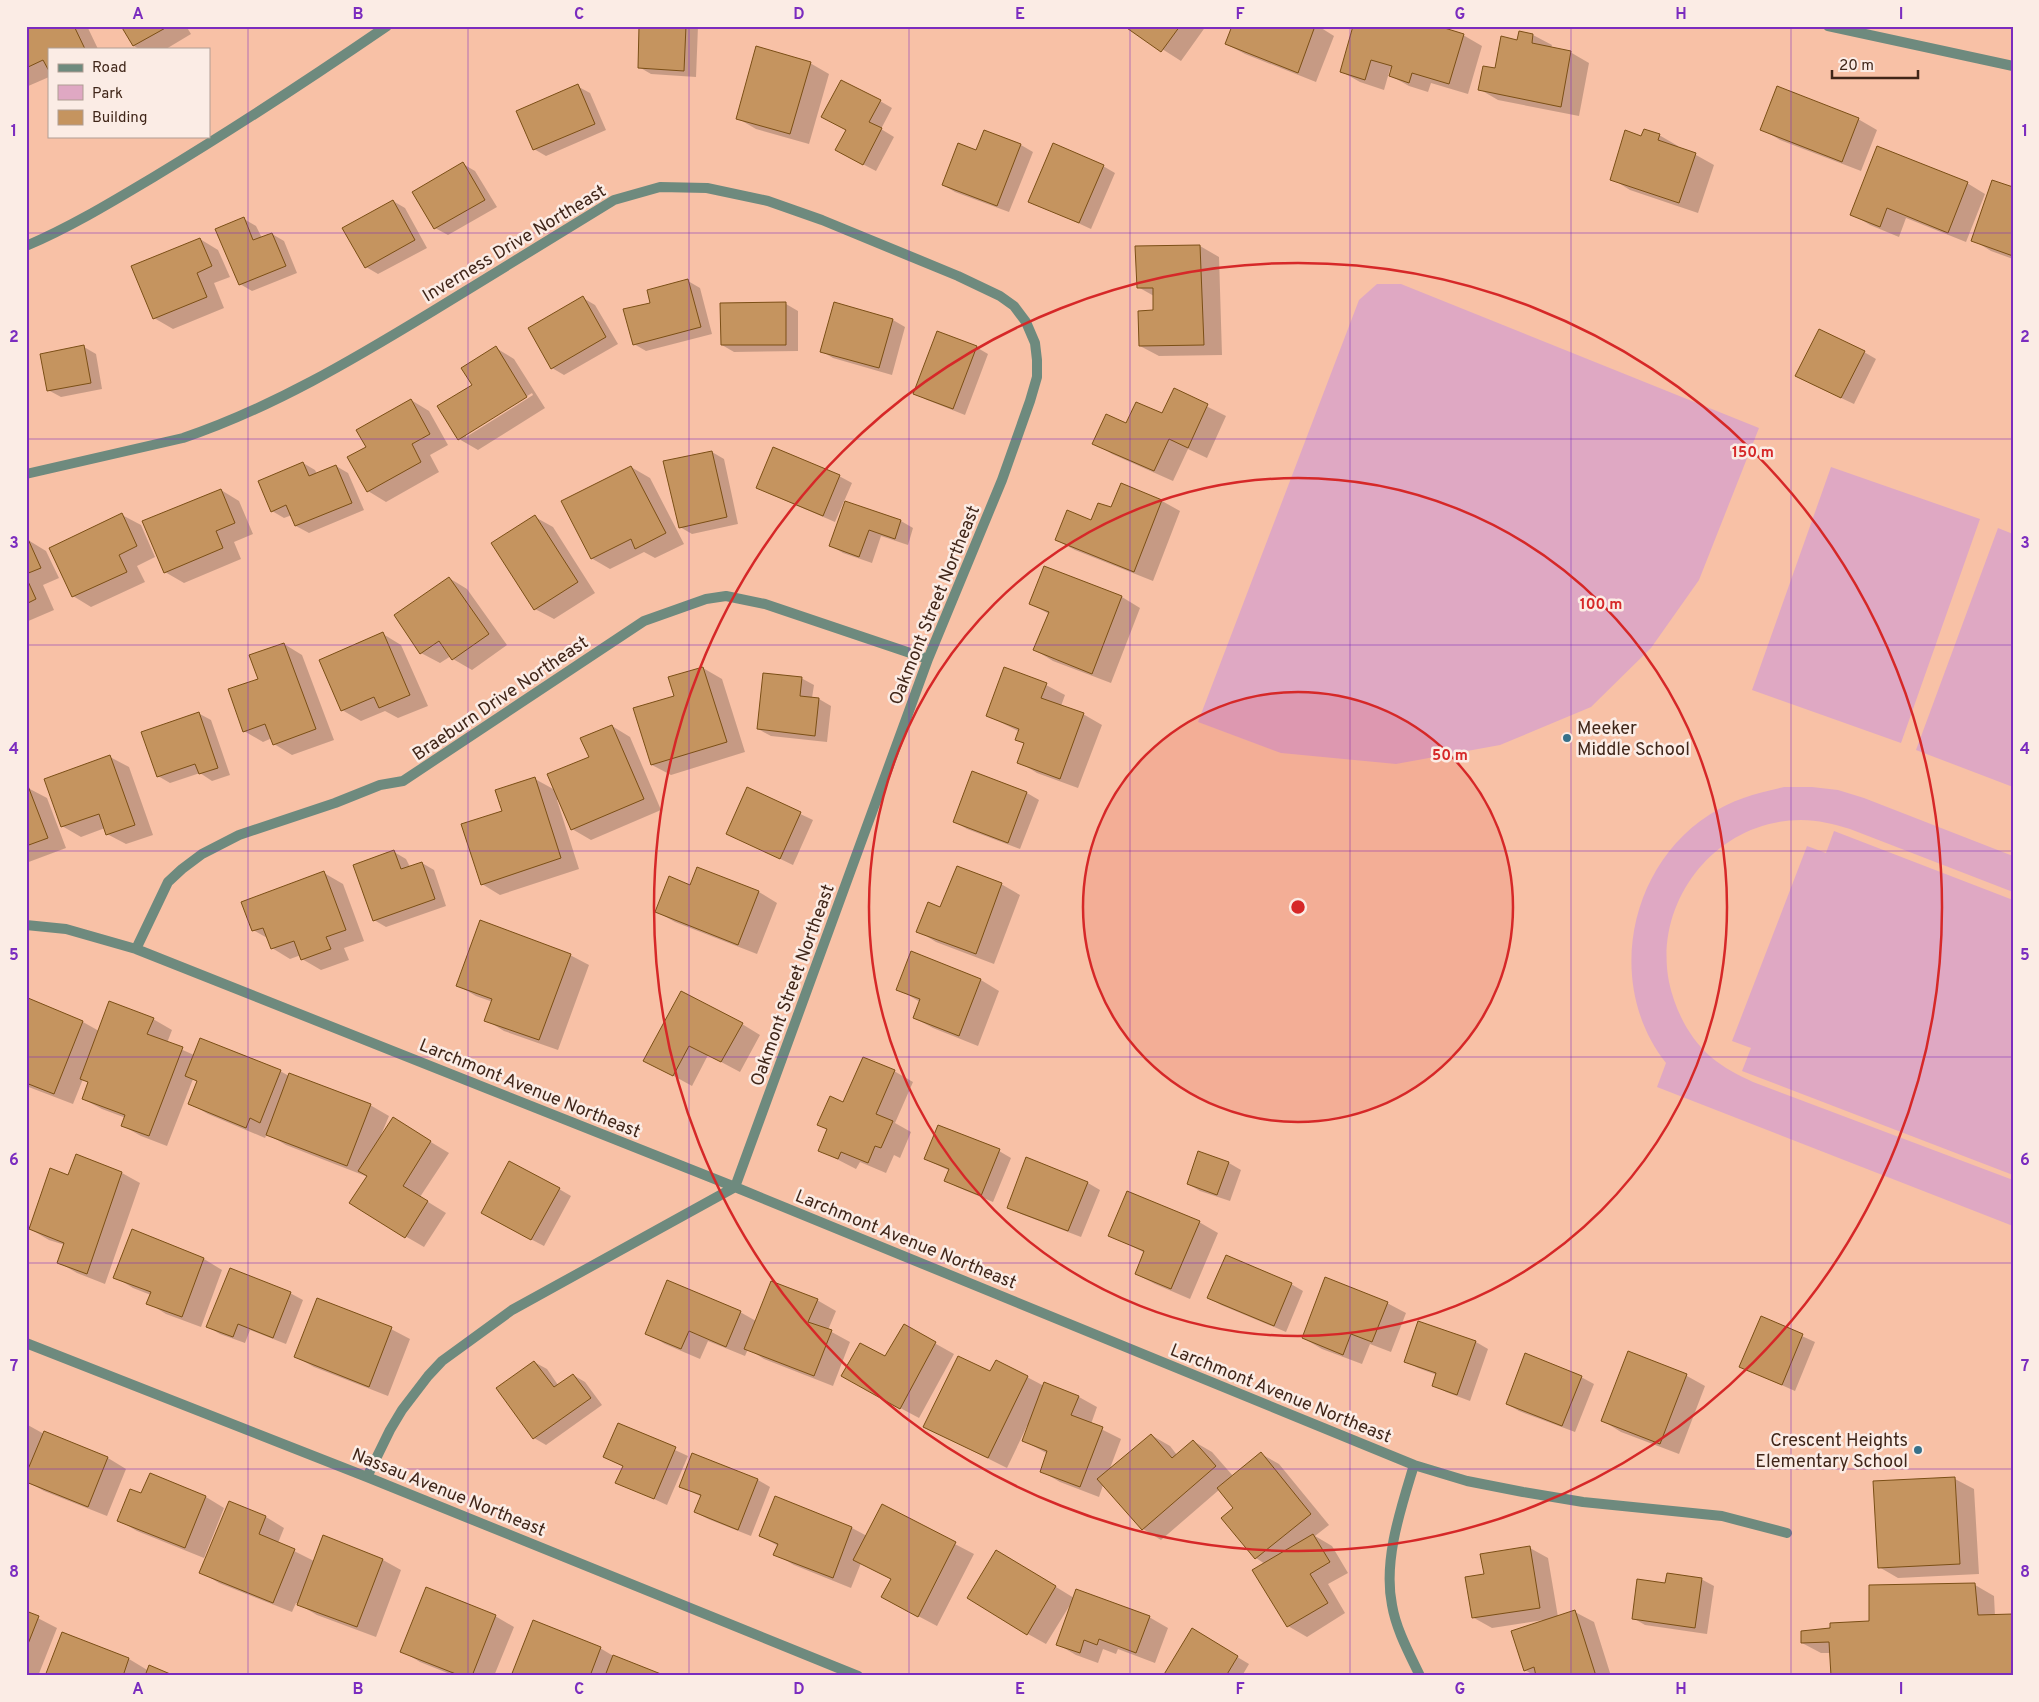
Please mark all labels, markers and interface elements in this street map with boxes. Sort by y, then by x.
text: A [132,5,144,25]
text: B [352,5,364,25]
text: C [574,5,584,25]
text: D [793,5,805,25]
text: E [1015,5,1025,25]
text: F [1235,5,1245,25]
text: G [1455,5,1465,25]
text: H [1675,5,1687,25]
text: I [1899,5,1903,25]
legend [48,48,210,138]
scale bar [1832,48,1918,80]
text: 20 m [1839,57,1874,76]
text: Road [92,59,127,78]
text: Park [92,85,123,104]
text: Building [92,109,147,128]
text: 1 [11,122,17,142]
text: 1 [2022,122,2028,142]
street label: Inverness Drive Northeast [419,180,611,308]
text: 2 [9,328,19,348]
text: 2 [2020,328,2030,348]
text: 150 m [1732,444,1774,463]
street label: Oakmont Street Northeast [885,502,986,709]
text: 3 [9,534,19,554]
text: 3 [2020,534,2030,554]
text: 100 m [1580,596,1622,615]
street label: Braeburn Drive Northeast [408,632,593,767]
place label: Meeker Middle School [1577,718,1690,762]
marker: Meeker Middle School [1561,732,1573,744]
text: 4 [9,740,19,760]
text: 4 [2020,740,2030,760]
text: 50 m [1432,747,1468,766]
street label: Oakmont Street Northeast [746,881,841,1090]
centre of rings [1289,898,1307,916]
text: 5 [9,946,19,966]
text: 5 [2020,946,2030,966]
street label: Larchmont Avenue Northeast [415,1034,643,1144]
text: 6 [9,1151,19,1171]
text: 6 [2020,1151,2030,1171]
street label: Larchmont Avenue Northeast [791,1185,1019,1295]
street label: Larchmont Avenue Northeast [1166,1339,1394,1449]
text: 7 [10,1357,18,1377]
text: 7 [2021,1357,2029,1377]
place label: Crescent Heights Elementary School [1755,1430,1908,1474]
street label: Nassau Avenue Northeast [348,1444,549,1543]
marker: Crescent Heights Elementary School [1912,1444,1924,1456]
text: 8 [9,1563,19,1583]
text: 8 [2020,1563,2030,1583]
text: A [132,1680,144,1700]
text: B [352,1680,364,1700]
text: C [574,1680,584,1700]
text: D [793,1680,805,1700]
text: E [1015,1680,1025,1700]
text: F [1235,1680,1245,1700]
text: G [1455,1680,1465,1700]
text: H [1675,1680,1687,1700]
text: I [1899,1680,1903,1700]

